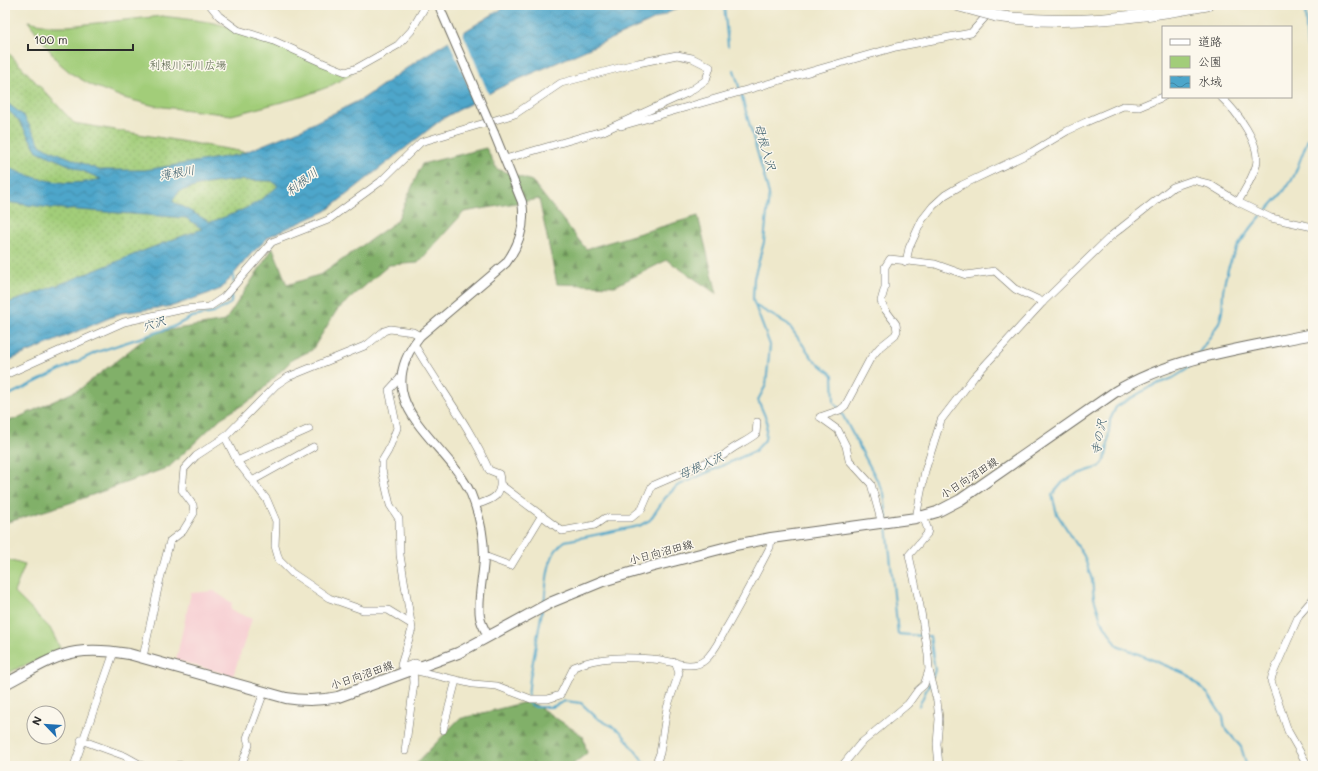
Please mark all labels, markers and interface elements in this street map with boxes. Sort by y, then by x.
scale bar [28,26,133,52]
legend [1162,26,1292,98]
text: 100 m [34,31,68,47]
text: 道路 [1198,33,1222,49]
text: 公園 [1198,53,1222,69]
park label: 利根川河川広場 [150,57,227,72]
text: 水域 [1198,73,1222,89]
water label: 母根入沢 [752,121,781,173]
water label: 薄根川 [158,161,196,183]
water label: 利根川 [282,164,321,198]
water label: 穴沢 [140,311,169,334]
water label: 寺の沢 [1087,417,1109,456]
water label: 母根入沢 [675,448,727,482]
street label: 小日向沼田線 [937,453,1000,502]
street label: 小日向沼田線 [627,536,695,567]
street label: 小日向沼田線 [328,657,395,692]
north arrow [26,705,66,745]
text: N [28,714,45,728]

